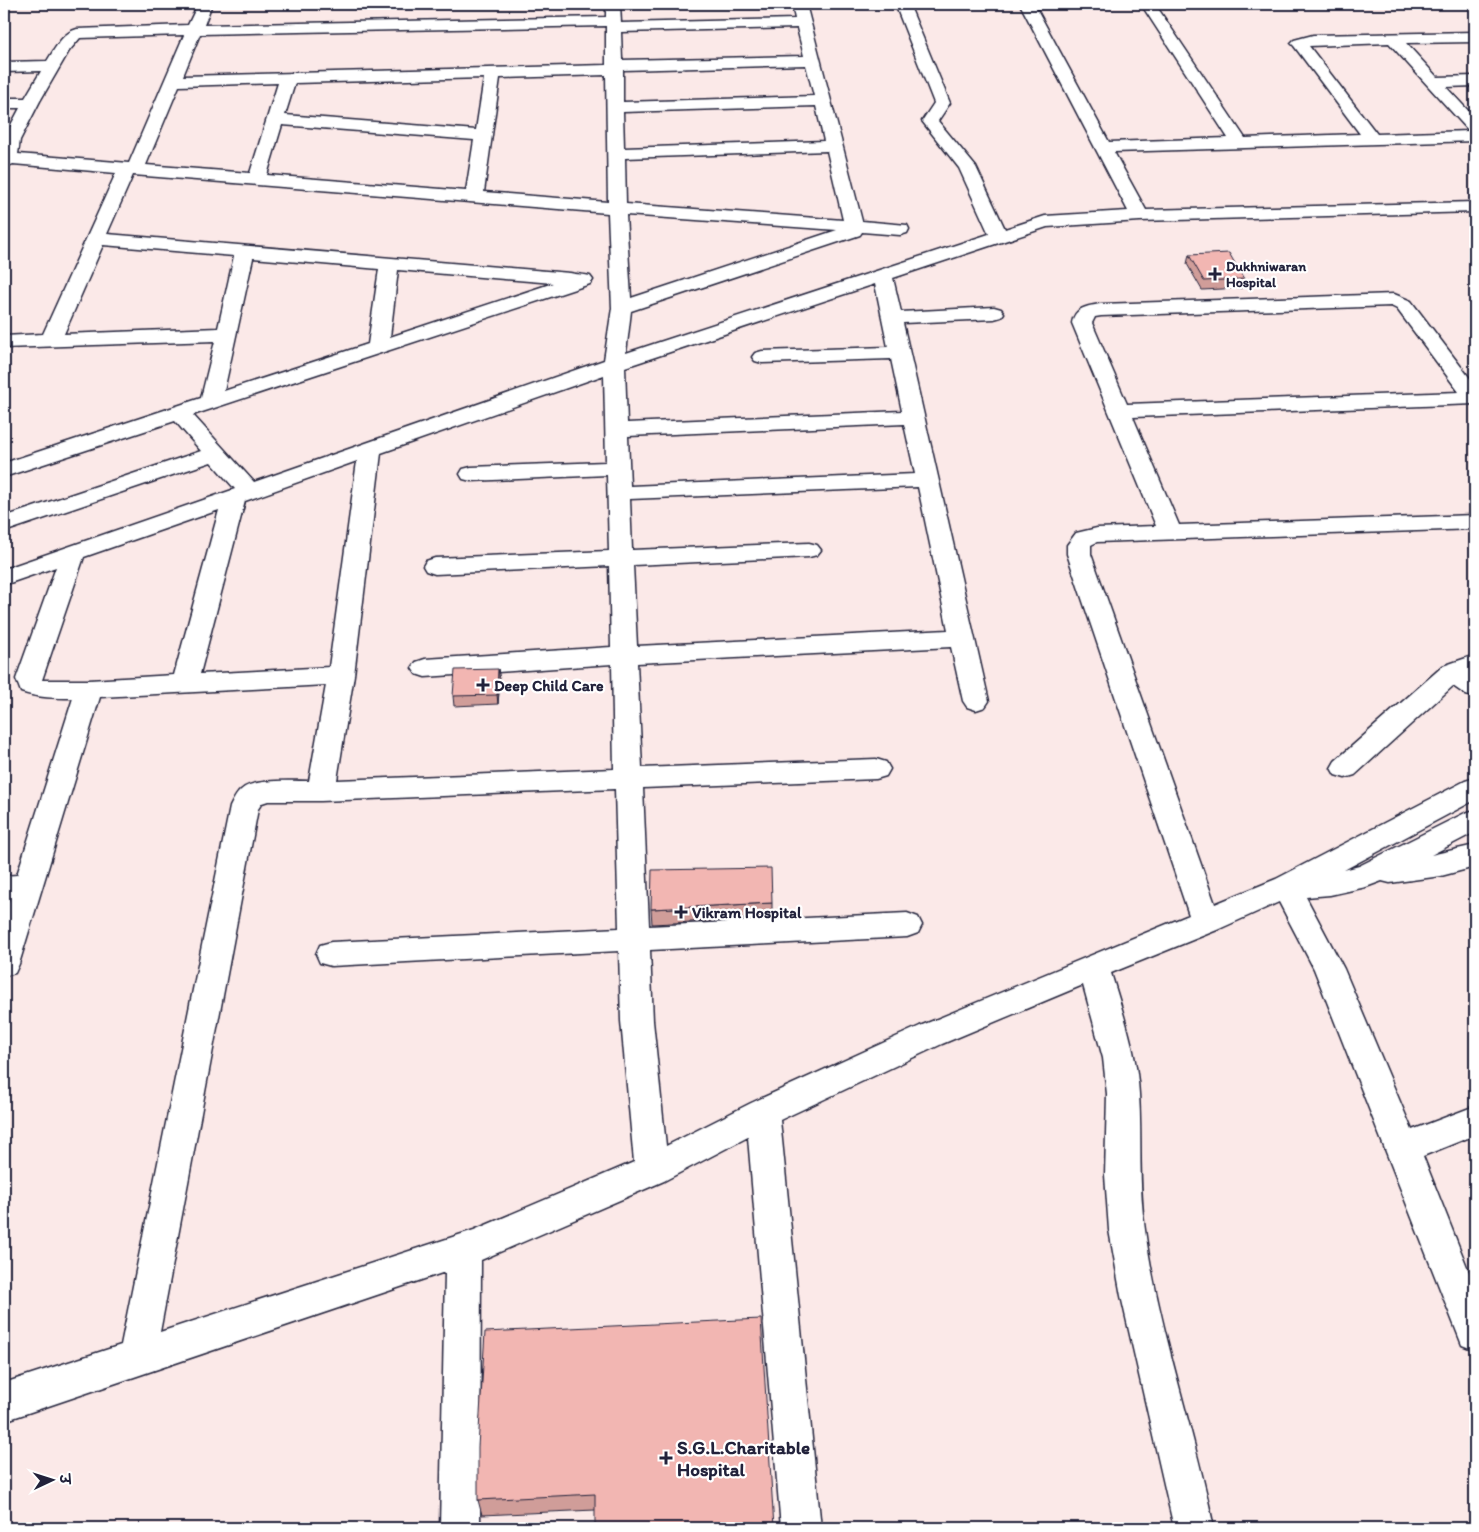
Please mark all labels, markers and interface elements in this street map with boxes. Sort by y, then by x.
place label: Dukhniwaran Hospital [1226,258,1306,291]
marker: Dukhniwaran Hospital [1208,267,1222,281]
place label: Deep Child Care [494,676,604,696]
marker: Deep Child Care [476,678,490,692]
place label: Vikram Hospital [692,903,802,923]
marker: Vikram Hospital [674,905,688,919]
place label: S.G.L.Charitable Hospital [677,1436,810,1481]
marker: S.G.L.Charitable Hospital [659,1451,673,1465]
north arrow [28,1454,78,1504]
text: उ [56,1472,73,1486]

